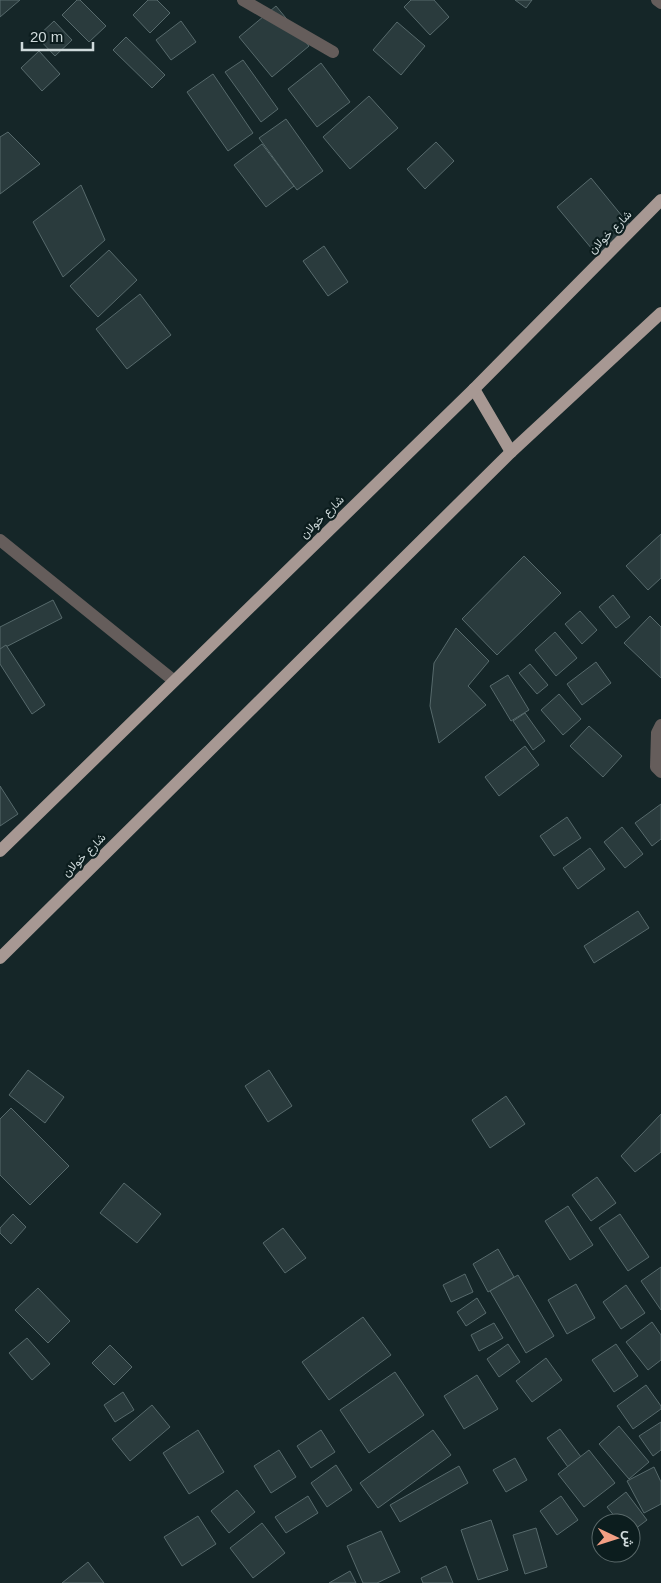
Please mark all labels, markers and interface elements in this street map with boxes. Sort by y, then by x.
scale bar [22,20,94,52]
text: 20 m [30,28,63,45]
street label: شارع خولان [585,207,636,258]
street label: شارع خولان [297,493,348,543]
street label: شارع خولان [59,830,110,881]
north arrow [591,1513,641,1563]
text: ش [619,1530,638,1548]

